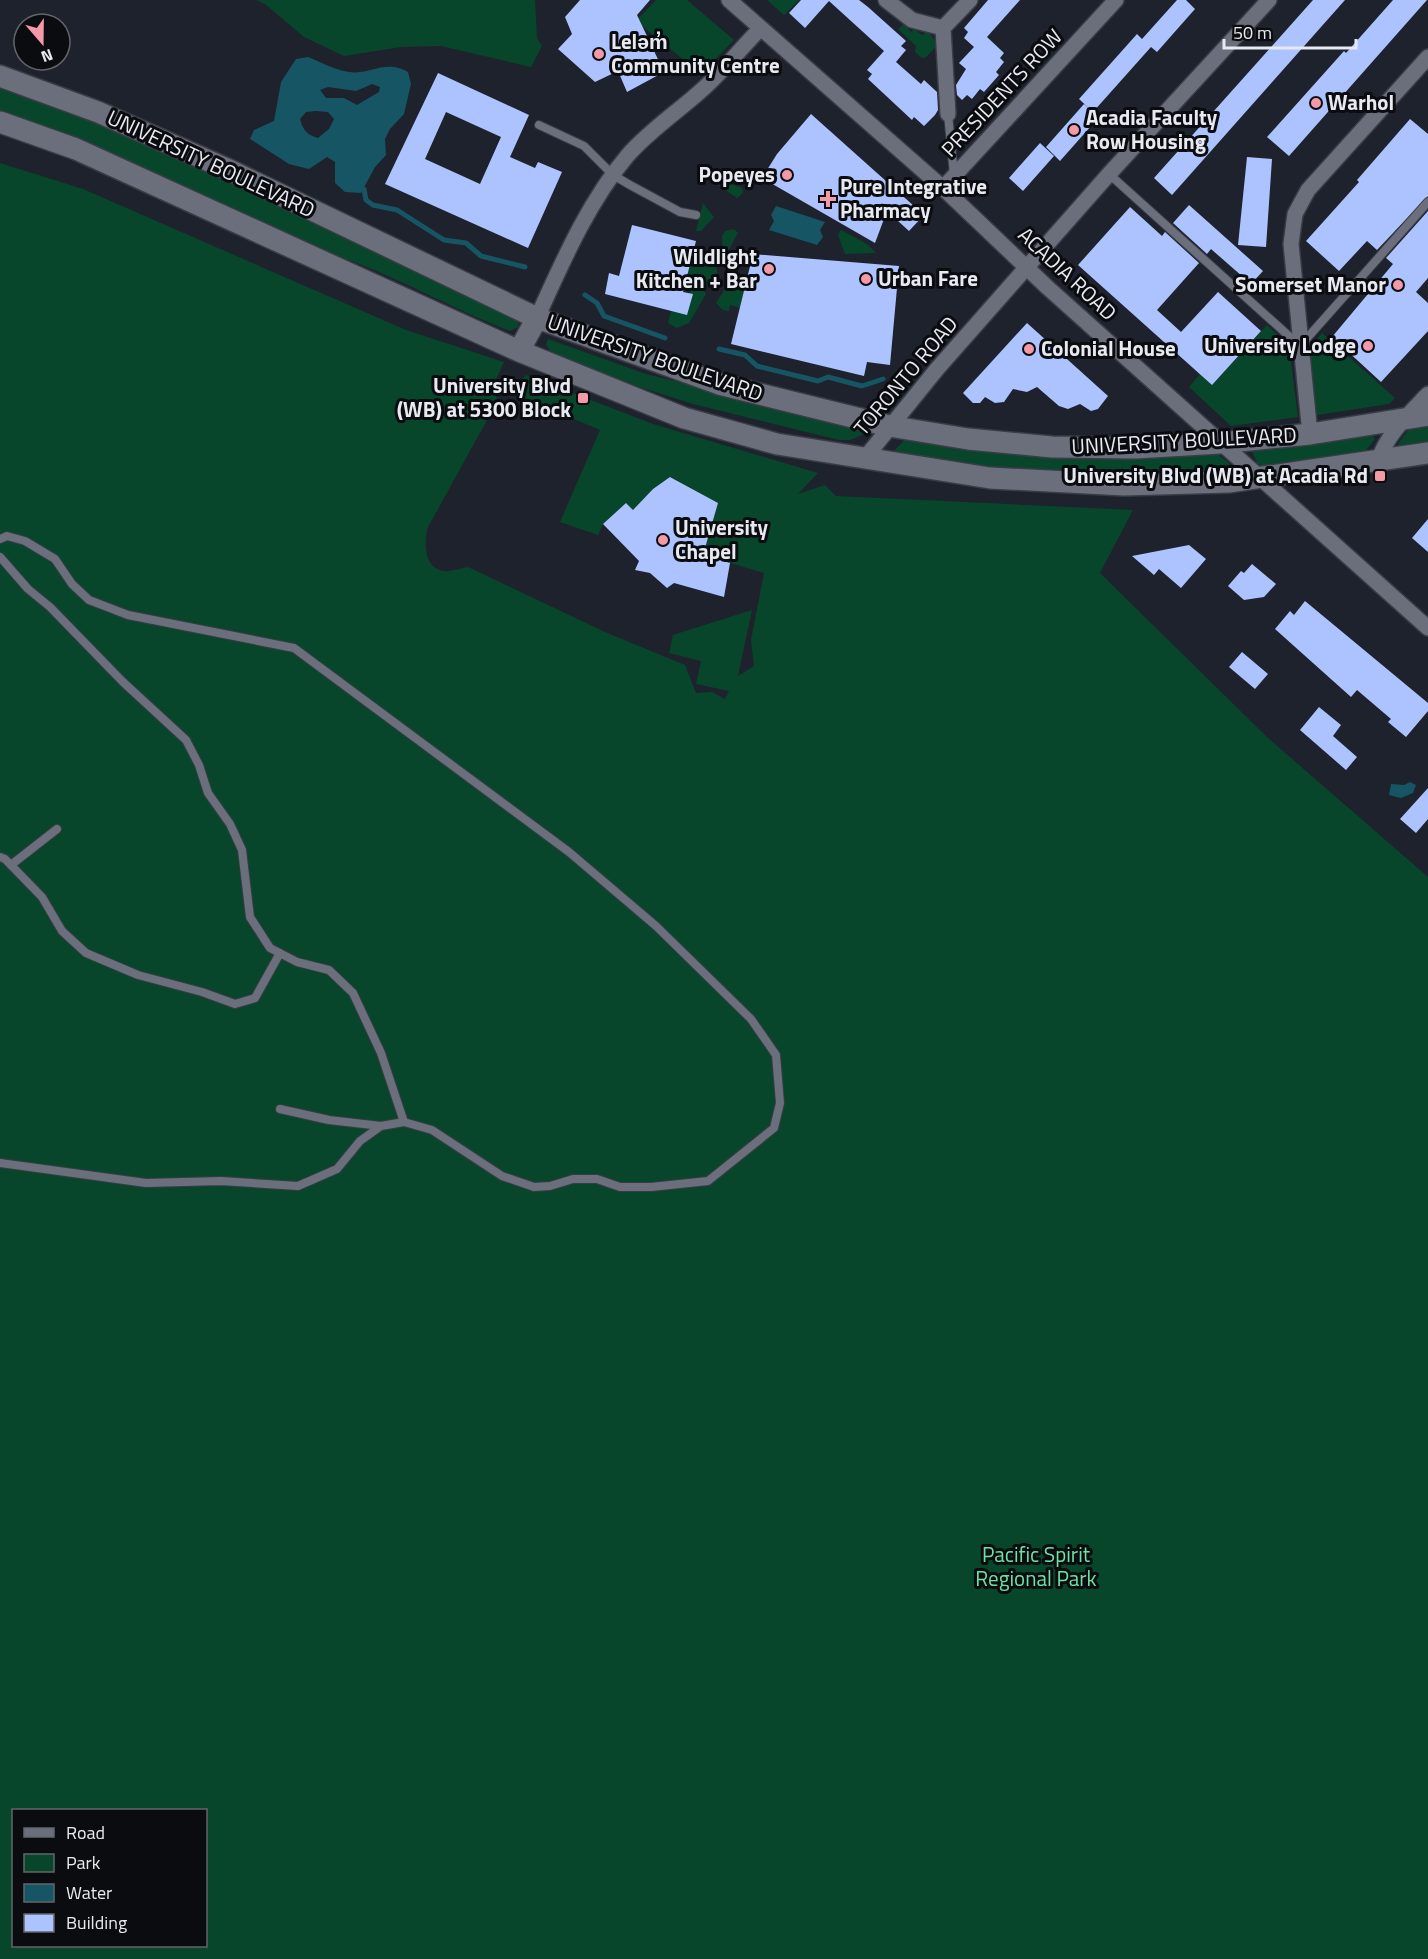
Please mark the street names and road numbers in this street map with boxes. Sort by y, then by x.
street label: PRESIDENTS ROW [933,21,1069,164]
street label: UNIVERSITY BOULEVARD [102,101,321,225]
street label: ACADIA ROAD [1011,219,1124,327]
street label: UNIVERSITY BOULEVARD [543,305,767,409]
street label: TORONTO ROAD [846,309,965,442]
street label: UNIVERSITY BOULEVARD [1070,418,1298,462]

